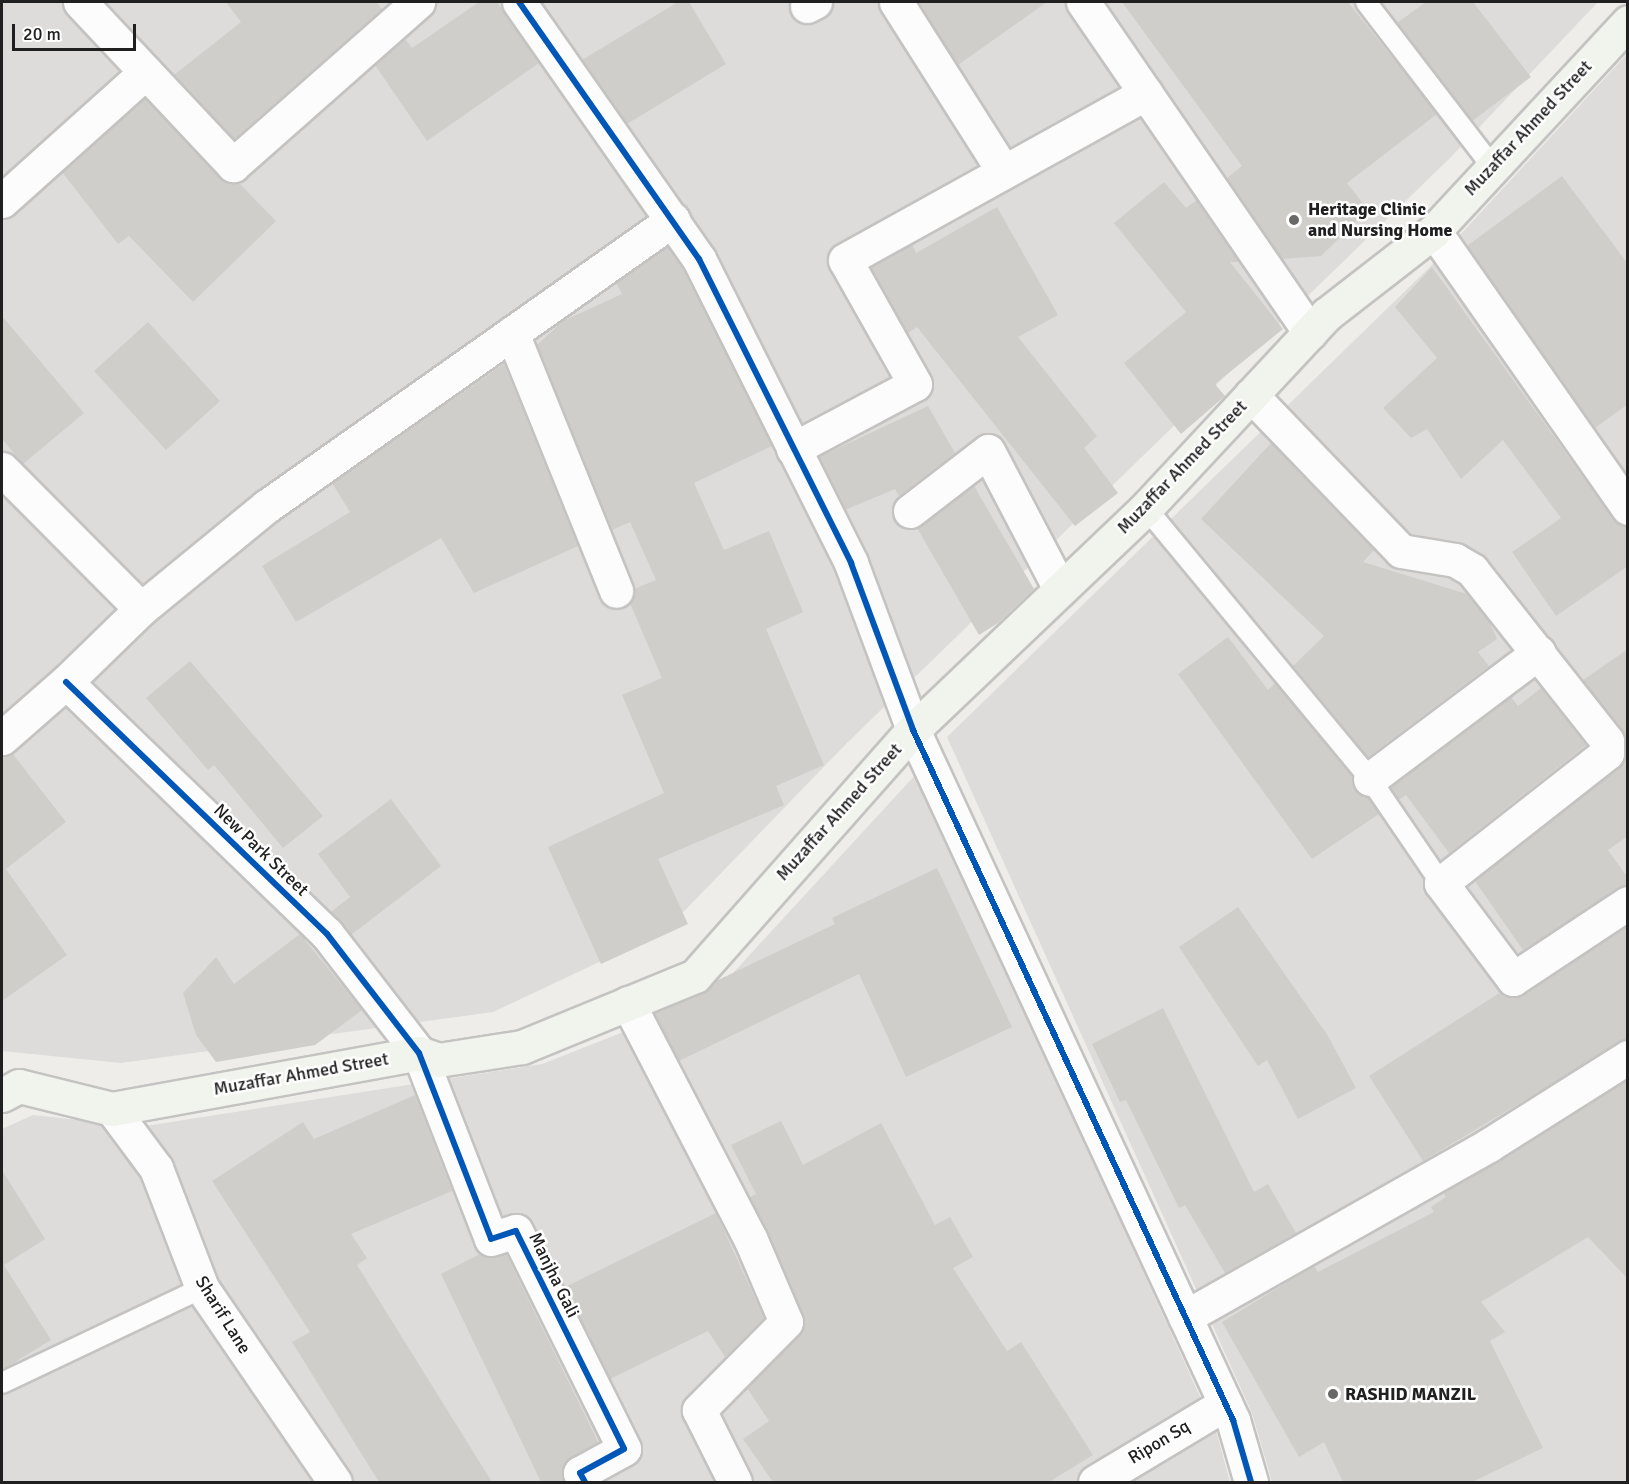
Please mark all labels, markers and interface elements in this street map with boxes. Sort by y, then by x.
scale bar [15,12,140,50]
text: 20 m [23,23,61,45]
street label: Muzaffar Ahmed Street [1460,56,1596,200]
place label: Heritage Clinic and Nursing Home [1308,199,1452,242]
marker: Heritage Clinic and Nursing Home [1285,211,1303,229]
street label: Muzaffar Ahmed Street [1113,396,1251,538]
street label: Muzaffar Ahmed Street [772,739,906,885]
street label: New Park Street [209,799,313,901]
street label: Muzaffar Ahmed Street [212,1048,390,1100]
street label: Manjha Gali [524,1229,584,1321]
street label: Sharif Lane [191,1272,255,1358]
place label: RASHID MANZIL [1345,1383,1476,1405]
marker: RASHID MANZIL [1326,1387,1340,1401]
street label: Ripon Sq [1124,1415,1194,1469]

